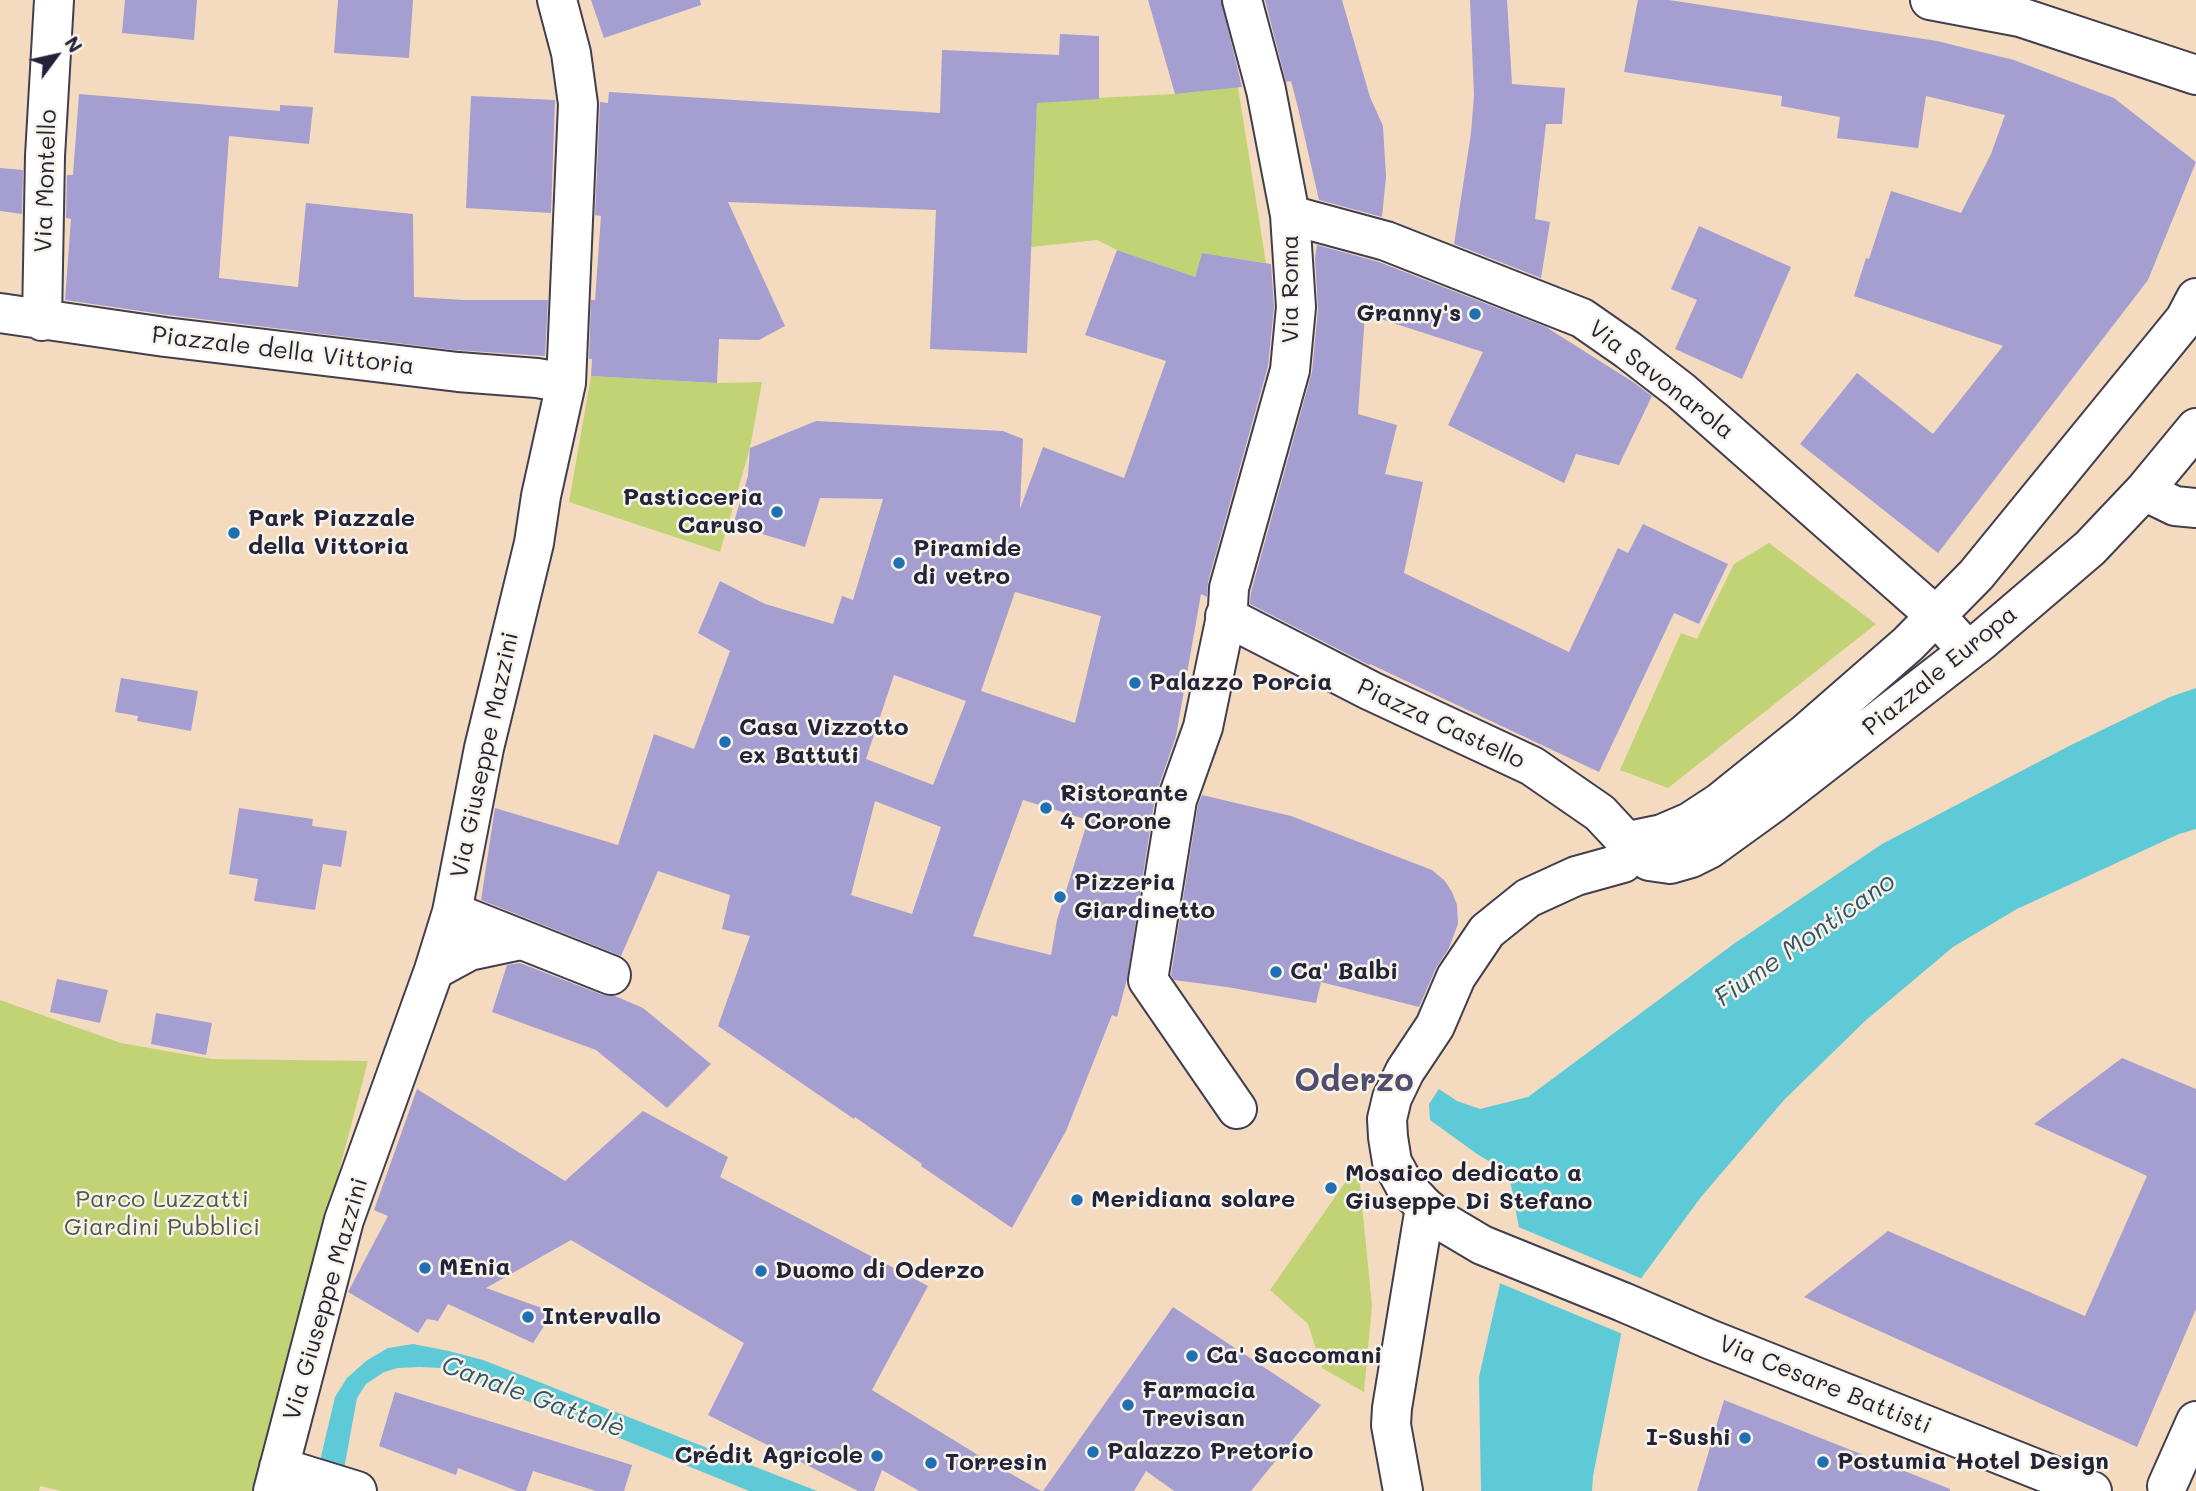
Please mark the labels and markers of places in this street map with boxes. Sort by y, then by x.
place label: Granny's [1356,300,1461,328]
marker: Granny's [1467,306,1483,322]
place label: Pasticceria Caruso [623,484,763,540]
marker: Pasticceria Caruso [769,504,785,520]
place label: Park Piazzale della Vittoria [248,505,415,561]
marker: Park Piazzale della Vittoria [226,525,242,541]
place label: Piramide di vetro [913,535,1021,591]
marker: Piramide di vetro [891,555,907,571]
place label: Palazzo Porcia [1149,669,1332,697]
marker: Palazzo Porcia [1127,675,1143,691]
place label: Casa Vizzotto ex Battuti [739,714,909,770]
marker: Casa Vizzotto ex Battuti [717,734,733,750]
place label: Ristorante 4 Corone [1060,780,1188,836]
marker: Ristorante 4 Corone [1038,800,1054,816]
place label: Pizzeria Giardinetto [1074,869,1215,925]
marker: Pizzeria Giardinetto [1052,889,1068,905]
place label: Ca' Balbi [1290,958,1398,986]
marker: Ca' Balbi [1268,964,1284,980]
place label: Mosaico dedicato a Giuseppe Di Stefano [1345,1160,1592,1216]
marker: Mosaico dedicato a Giuseppe Di Stefano [1323,1180,1339,1196]
place label: Meridiana solare [1091,1186,1295,1214]
marker: Meridiana solare [1069,1192,1085,1208]
place label: MEnia [439,1254,510,1282]
place label: Duomo di Oderzo [775,1257,984,1285]
marker: MEnia [417,1260,433,1276]
marker: Duomo di Oderzo [753,1263,769,1279]
place label: Intervallo [542,1303,661,1331]
marker: Intervallo [520,1309,536,1325]
place label: Ca' Saccomani [1206,1342,1382,1370]
marker: Ca' Saccomani [1184,1348,1200,1364]
place label: Farmacia Trevisan [1142,1377,1256,1433]
marker: Farmacia Trevisan [1120,1397,1136,1413]
place label: I-Sushi [1646,1424,1731,1452]
marker: I-Sushi [1737,1430,1753,1446]
place label: Palazzo Pretorio [1107,1438,1313,1466]
place label: Crédit Agricole [674,1442,863,1470]
marker: Palazzo Pretorio [1085,1444,1101,1460]
marker: Crédit Agricole [869,1448,885,1464]
place label: Postumia Hotel Design [1837,1448,2109,1476]
place label: Torresin [945,1449,1047,1477]
marker: Postumia Hotel Design [1815,1454,1831,1470]
marker: Torresin [923,1455,939,1471]

